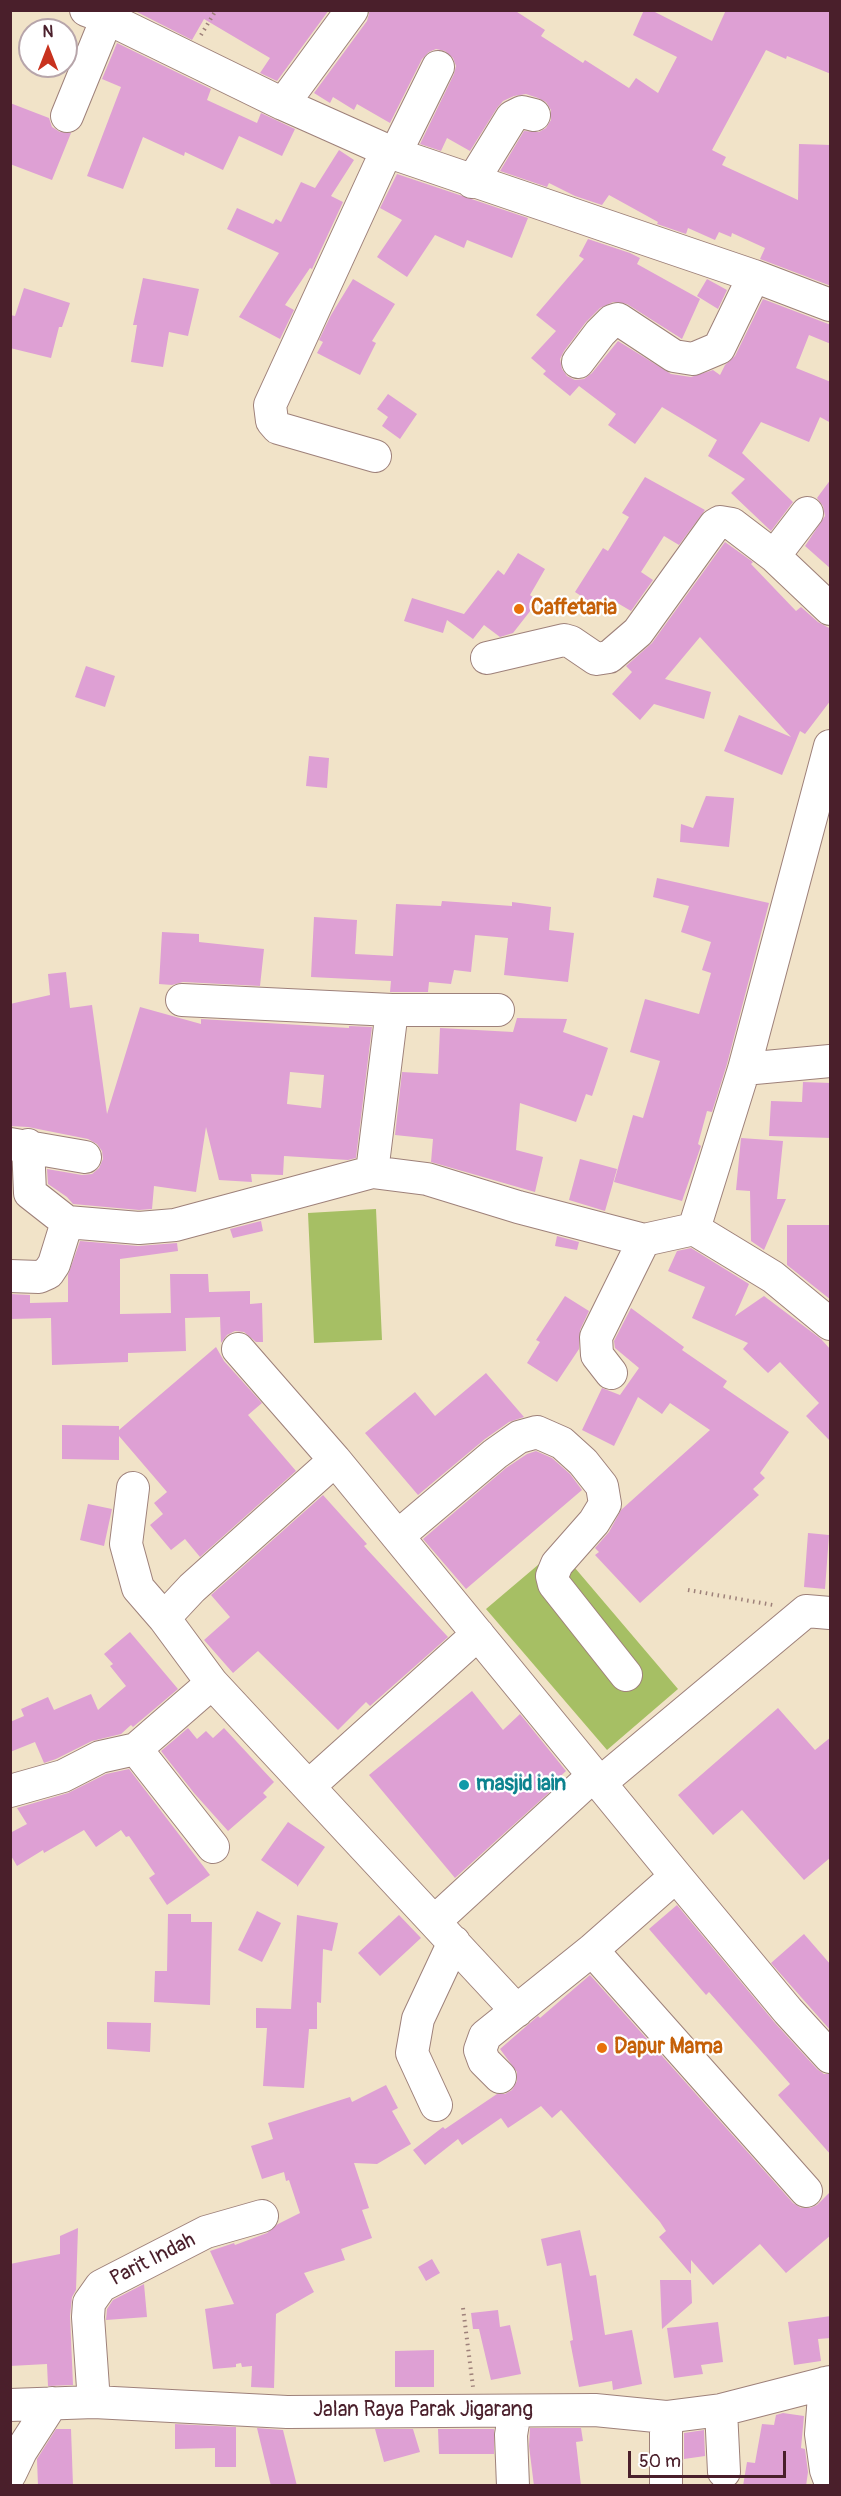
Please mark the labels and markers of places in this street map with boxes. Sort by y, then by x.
place label: Caffetaria [531,596,617,622]
marker: Caffetaria [512,602,526,616]
place label: masjid iain [476,1772,566,1798]
marker: masjid iain [457,1778,471,1792]
place label: Dapur Mama [614,2035,723,2061]
marker: Dapur Mama [595,2041,609,2055]

